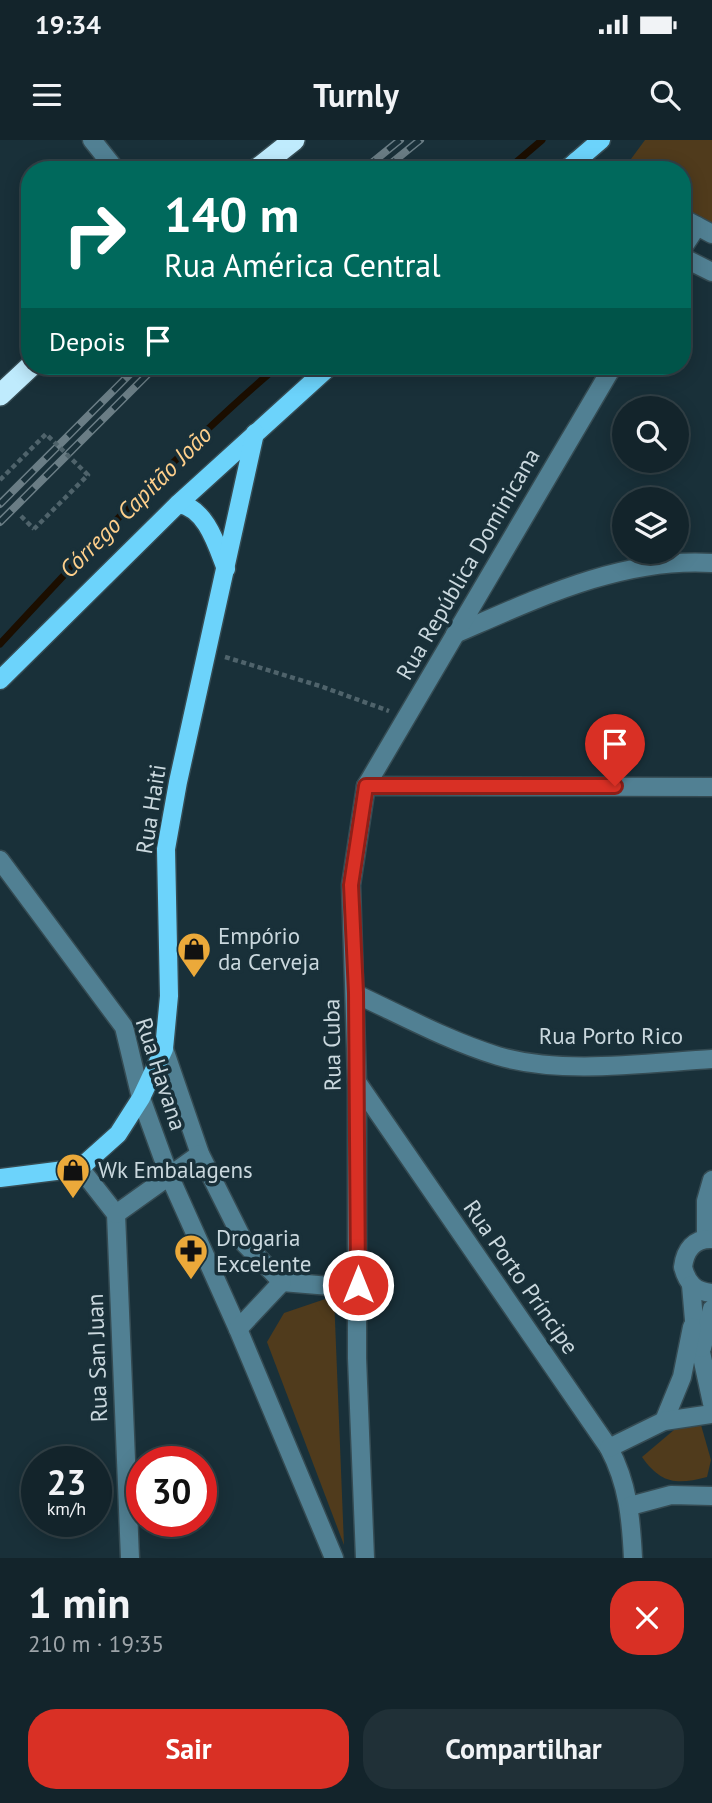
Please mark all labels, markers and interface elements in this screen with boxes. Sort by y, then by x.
text: 19:34 [35,8,101,41]
text: Turnly [313,74,399,116]
icon: menu [28,76,66,114]
icon: search [646,76,684,114]
text: 140 m [164,182,299,246]
icon: right [49,189,140,280]
text: Rua América Central [164,244,440,286]
icon: arrive [139,322,177,360]
text: Depois [49,325,125,358]
map controls [612,396,689,564]
button: search [612,396,689,473]
water label: Córrego Capitão João [53,419,219,585]
street label: Rua República Dominicana [389,443,546,685]
button: layers [612,487,689,564]
pin [585,714,645,786]
icon: arrive [596,725,634,763]
street label: Rua Haiti [129,762,172,856]
place label: Empório da Cerveja [218,921,320,976]
shop icon: Empório da Cerveja [175,930,213,979]
street label: Rua Cuba [316,999,347,1091]
street label: Rua Havana [130,1014,193,1134]
street label: Rua Porto Rico [539,1021,683,1050]
shop icon: Wk Embalagens [54,1151,92,1200]
place label: Wk Embalagens [98,1155,253,1184]
street label: Rua Porto Príncipe [457,1194,585,1359]
place label: Drogaria Excelente [216,1223,311,1278]
pharmacy icon: Drogaria Excelente [172,1232,210,1281]
position arrow [321,1248,395,1322]
street label: Rua San Juan [80,1293,113,1423]
speed limit sign: 30 [126,1446,217,1537]
text: 23 [47,1459,86,1505]
text: km/h [47,1497,86,1520]
text: 1 min [28,1575,130,1630]
button: close [610,1581,684,1655]
text: 210 m · 19:35 [28,1629,164,1658]
button: Sair [28,1709,349,1789]
button: Compartilhar [363,1709,684,1789]

